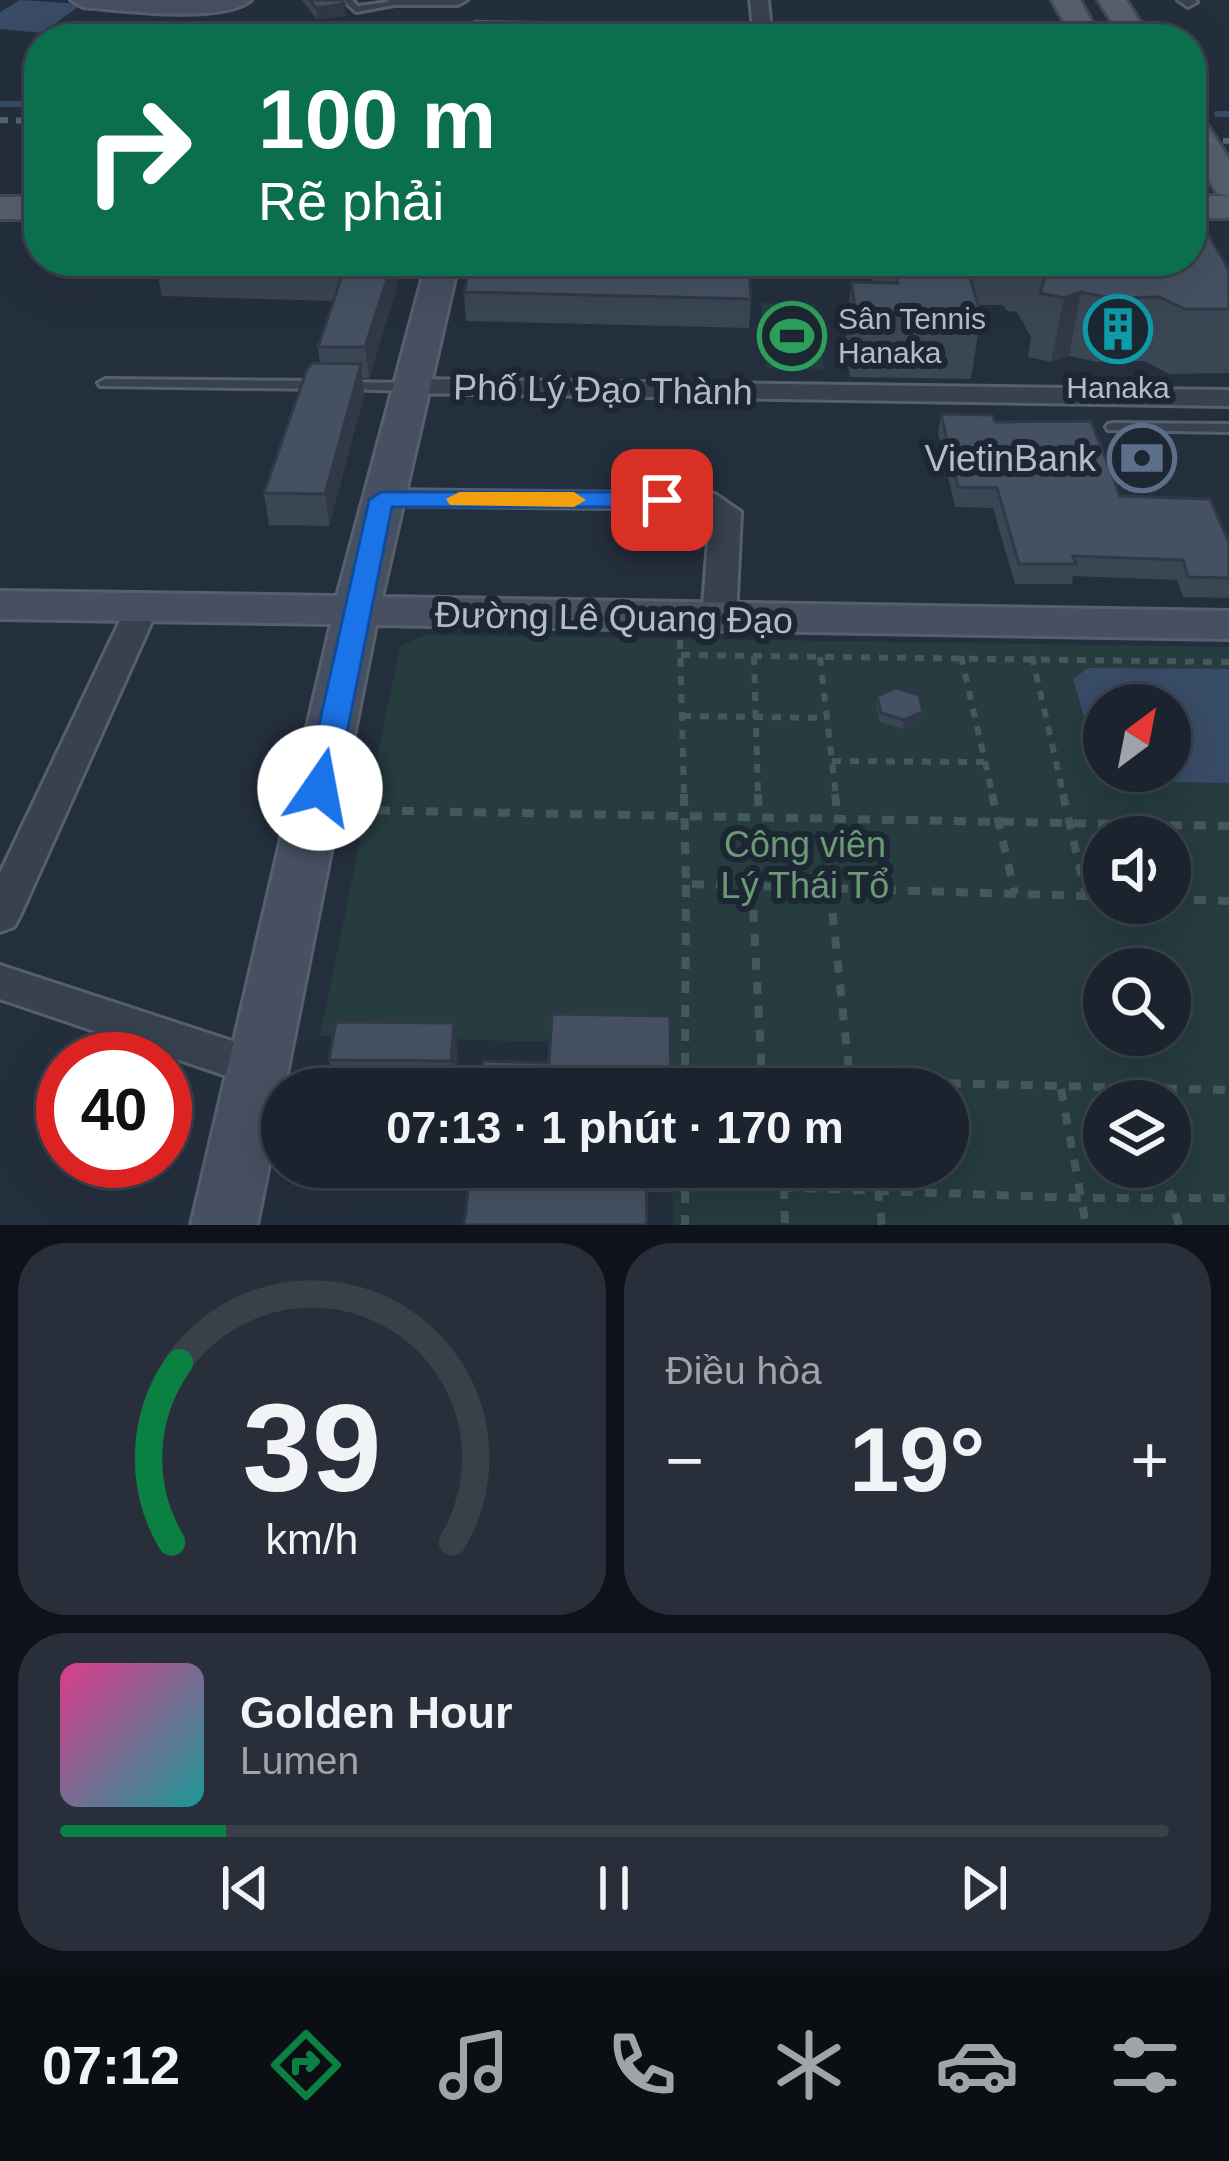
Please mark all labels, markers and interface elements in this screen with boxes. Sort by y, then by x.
icon: right [60,72,216,228]
text: 100 m [258,72,496,166]
text: Rẽ phải [258,171,444,231]
building icon: Hanaka [1083,294,1153,364]
sports icon: Sân Tennis Hanaka [757,301,827,371]
place label: Sân Tennis Hanaka [838,302,986,369]
street label: Phố Lý Đạo Thành [453,366,753,413]
place label: Hanaka [1066,371,1170,404]
bank icon: VietinBank [1107,423,1177,493]
place label: VietinBank [925,438,1097,479]
pin [611,449,713,551]
icon: arrive [629,467,695,533]
street label: Đường Lê Quang Đạo [435,594,793,641]
north arrow [1083,684,1191,792]
map controls [1083,684,1191,1188]
position arrow [257,725,383,851]
button: sound [1083,816,1191,924]
park label: Công viên Lý Thái Tổ [721,824,889,906]
button: search [1083,948,1191,1056]
speed limit sign: 40 [36,1032,192,1188]
button: layers [1083,1080,1191,1188]
text: 07:13 · 1 phút · 170 m [386,1102,844,1153]
text: Điều hòa [666,1349,822,1392]
text: 39 [242,1378,381,1517]
text: 19° [849,1410,985,1510]
text: − [666,1423,704,1497]
text: + [1130,1423,1169,1497]
text: km/h [265,1515,358,1563]
text: Golden Hour [240,1687,512,1738]
text: Lumen [240,1739,359,1782]
icon: previous [212,1855,278,1921]
icon: pause [581,1855,647,1921]
icon: next [951,1855,1017,1921]
icon: directions [264,2023,348,2107]
icon: music [432,2023,516,2107]
icon: phone [600,2023,684,2107]
icon: climate [767,2023,851,2107]
icon: car [935,2023,1019,2107]
icon: filters [1103,2023,1187,2107]
text: 07:12 [42,2035,180,2095]

